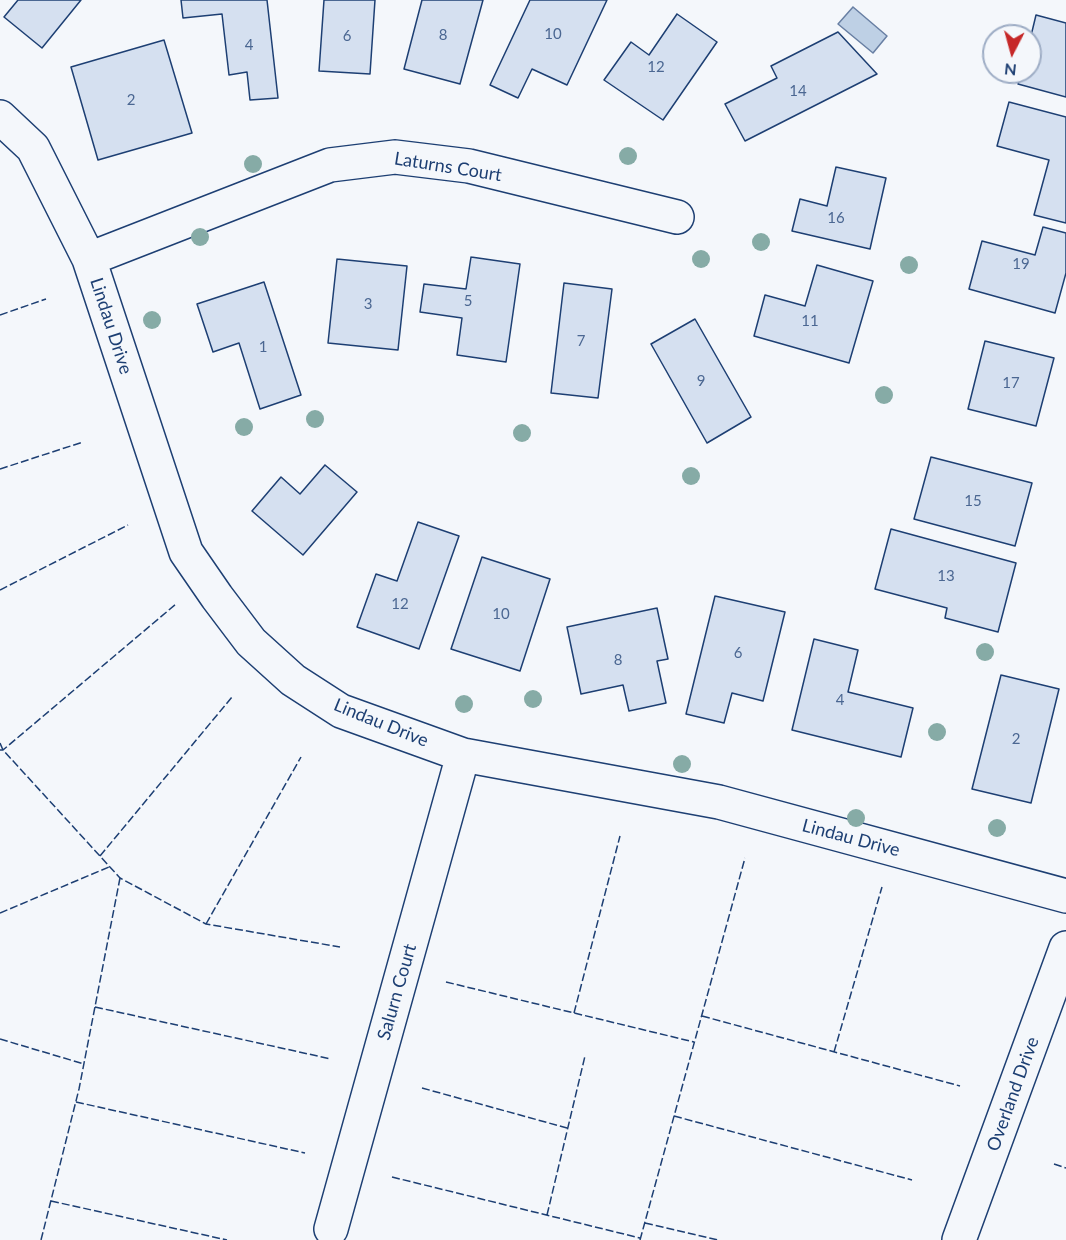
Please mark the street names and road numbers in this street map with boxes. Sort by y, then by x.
street label: Laturns Court [393,148,503,186]
street label: Lindau Drive [85,275,137,377]
street label: Lindau Drive [331,694,431,752]
street label: Lindau Drive [800,815,902,861]
street label: Salurn Court [373,941,421,1043]
street label: Overland Drive [982,1034,1044,1154]

